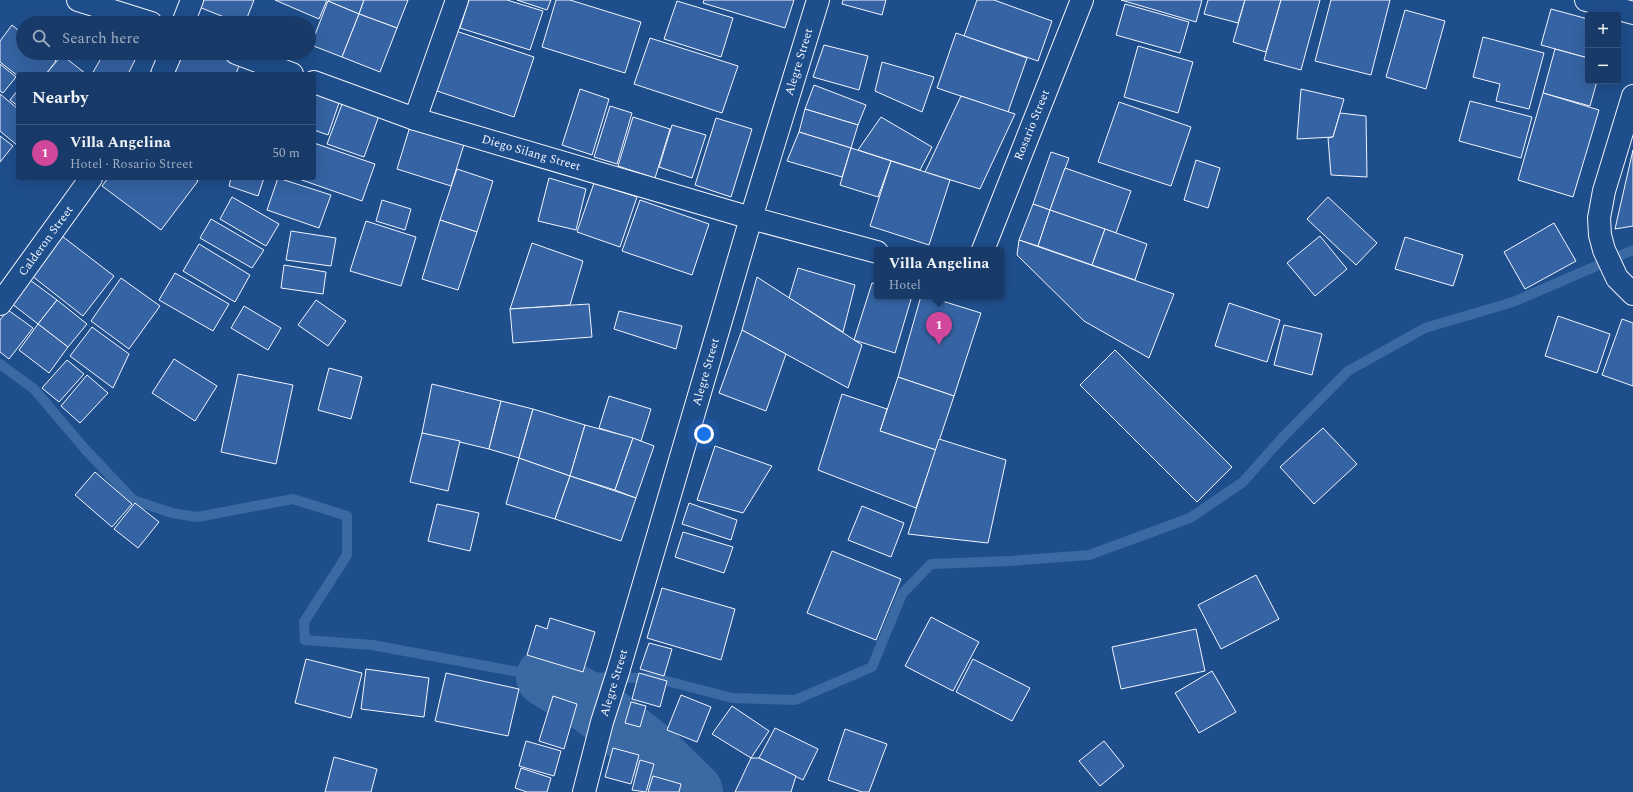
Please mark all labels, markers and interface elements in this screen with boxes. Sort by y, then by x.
map controls [1585,12,1621,84]
button: + [1585,12,1621,48]
search box [16,16,316,60]
street label: Alegre Street [780,26,818,98]
icon: search [30,27,52,49]
text: Search here [62,27,140,50]
button: − [1585,48,1621,84]
text: Nearby [32,85,88,111]
street label: Rosario Street [1009,87,1055,163]
street label: Diego Silang Street [479,130,583,176]
text: Villa Angelina [70,131,171,154]
text: 1 [41,143,49,163]
text: 50 m [273,143,300,163]
text: Hotel · Rosario Street [70,154,193,174]
street label: Calderon Street [14,202,78,280]
popup [874,247,1004,299]
text: Villa Angelina [889,252,989,275]
text: Hotel [889,275,921,295]
pin: 1 [926,312,952,345]
street label: Alegre Street [687,336,725,408]
your location [694,424,714,444]
street label: Alegre Street [595,647,633,719]

